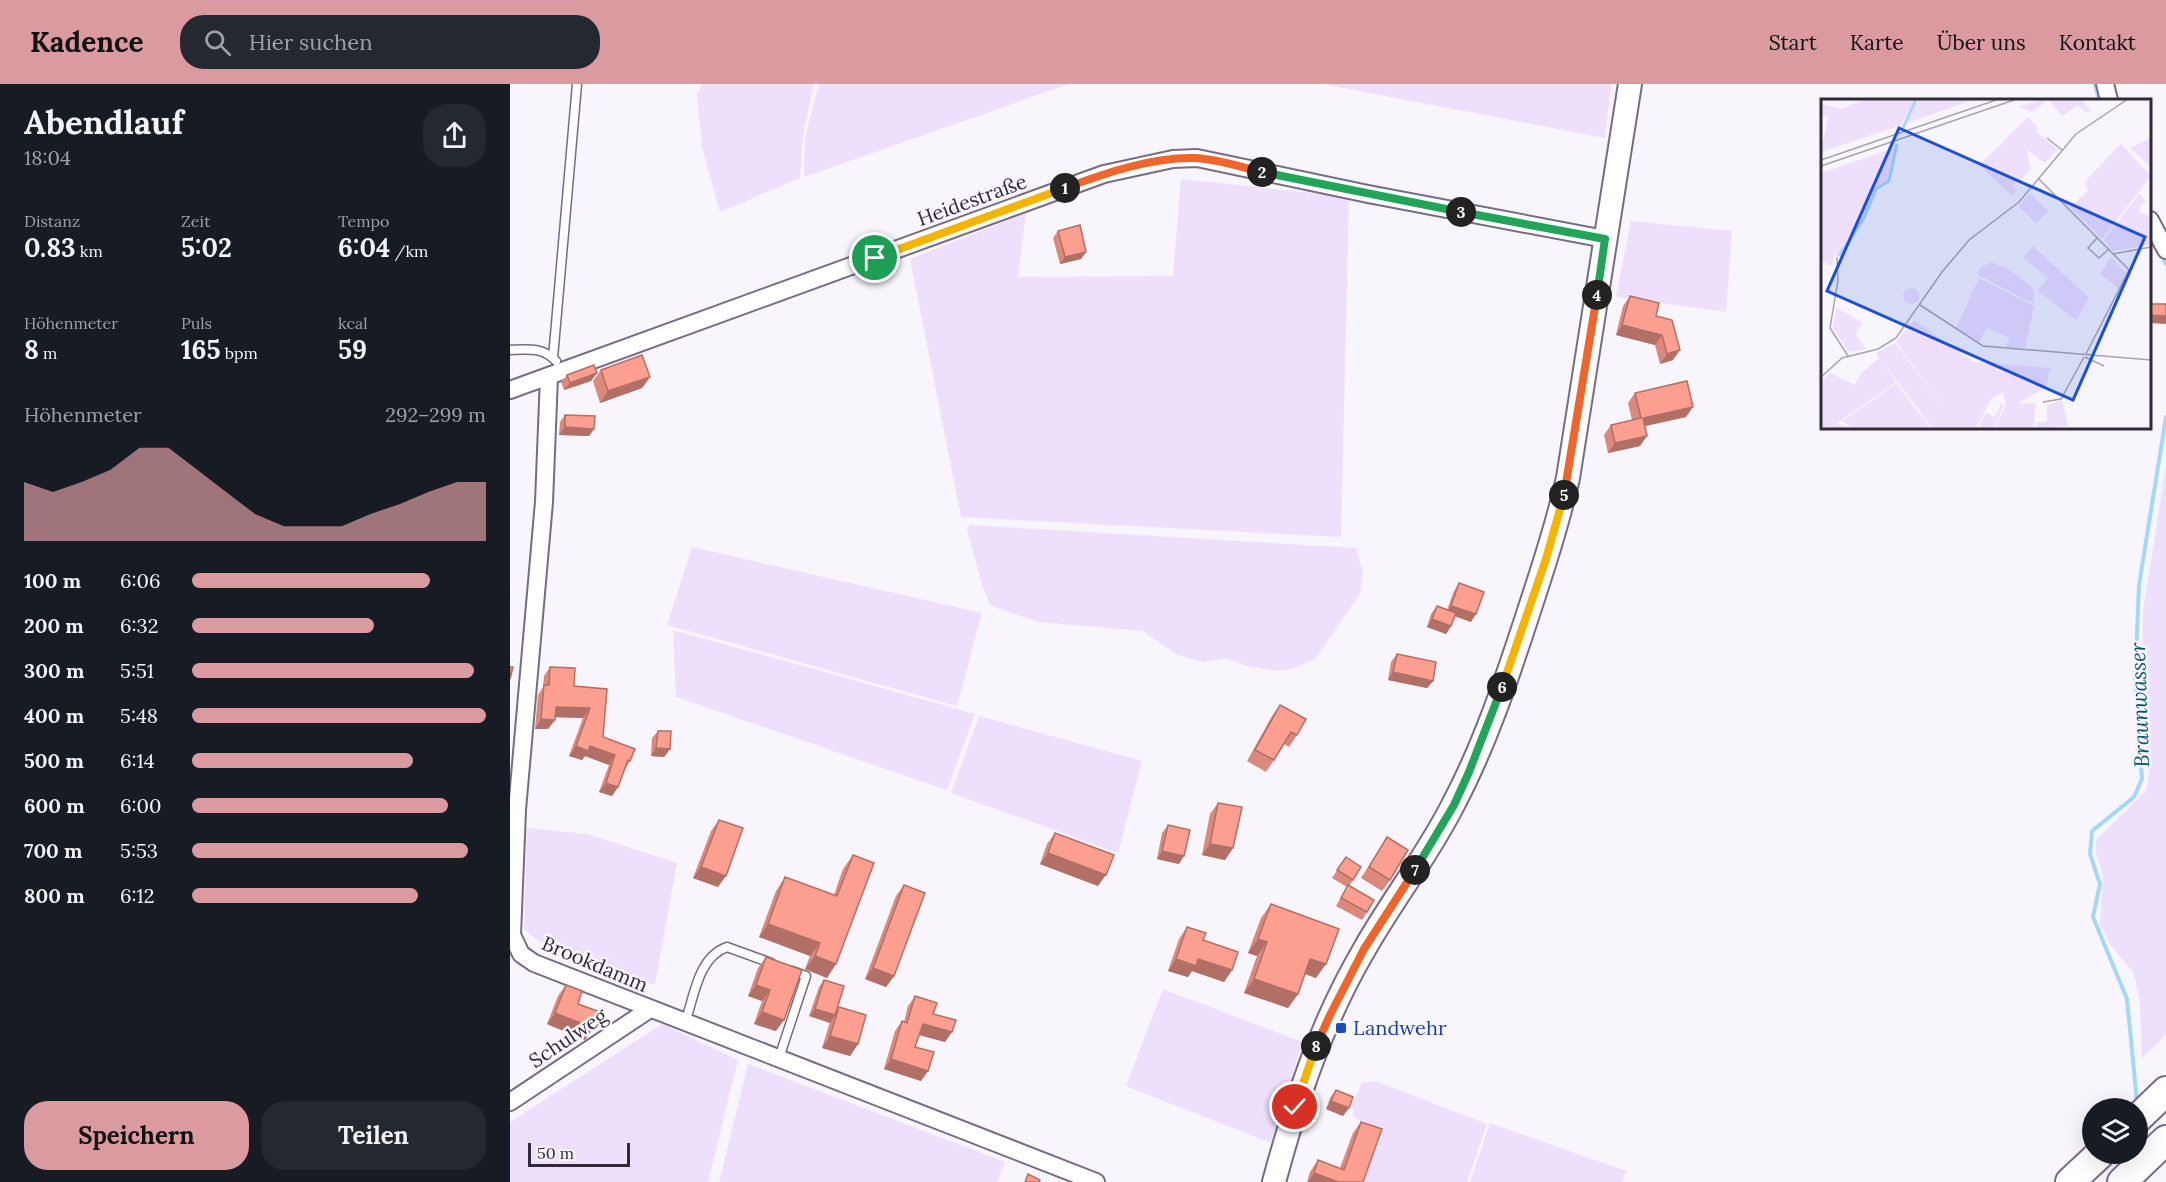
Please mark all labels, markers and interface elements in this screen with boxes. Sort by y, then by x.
search box [180,15,600,69]
text: Kadence [30,24,144,60]
icon: search [201,26,234,59]
text: Hier suchen [249,28,373,56]
text: Start [1769,29,1817,56]
text: Karte [1850,29,1904,56]
text: Über uns [1937,29,2026,56]
text: Kontakt [2059,29,2136,56]
inset map [1821,99,2151,429]
text: Abendlauf [24,101,184,143]
button: share [423,104,486,167]
text: 18:04 [24,145,71,170]
pin: 2 [1247,157,1277,187]
text: 2 [1258,162,1266,182]
street label: Heidestraße [914,168,1030,231]
pin: 1 [1050,173,1080,203]
text: 1 [1062,178,1068,198]
pin: 3 [1446,197,1476,227]
text: 3 [1457,202,1465,222]
text: Distanz [24,211,80,231]
text: Zeit [181,211,210,231]
text: Tempo [338,211,389,231]
text: 0.83 [24,231,76,264]
text: 5:02 [181,231,232,264]
text: 6:04 [338,231,390,264]
pin [849,232,900,283]
text: km [76,241,103,261]
text: /km [390,241,428,261]
icon: arrive [858,241,891,274]
pin: 4 [1582,280,1612,310]
text: 4 [1593,285,1601,305]
text: Höhenmeter [24,313,118,333]
text: Puls [181,313,212,333]
text: kcal [338,313,368,333]
text: 8 [24,333,39,366]
text: 165 [181,333,221,366]
text: 59 [338,333,367,366]
text: m [39,343,57,363]
text: bpm [221,343,258,363]
text: Höhenmeter [24,402,142,427]
text: 292–299 m [385,402,486,427]
pin: 5 [1549,480,1579,510]
text: 5 [1560,485,1568,505]
text: 100 m [24,568,81,593]
text: 6:06 [120,568,161,593]
text: 200 m [24,613,84,638]
text: 6:32 [120,613,158,638]
water label: Braunwasser [2124,642,2155,768]
text: 300 m [24,658,84,683]
text: 5:51 [120,658,154,683]
pin: 6 [1487,672,1517,702]
text: 6 [1497,677,1507,697]
text: 400 m [24,703,84,728]
text: 5:48 [120,703,158,728]
text: 500 m [24,748,84,773]
text: 6:14 [120,748,155,773]
text: 600 m [24,793,85,818]
text: 6:00 [120,793,161,818]
text: 700 m [24,838,82,863]
text: 5:53 [120,838,158,863]
pin: 7 [1400,855,1430,885]
text: 7 [1411,860,1419,880]
text: 800 m [24,883,85,908]
text: 6:12 [120,883,155,908]
street label: Brookdamm [538,930,652,997]
street label: Schulweg [524,1002,612,1073]
place label: Landwehr [1353,1015,1447,1040]
marker: Landwehr [1334,1021,1348,1035]
pin: 8 [1301,1031,1331,1061]
text: 8 [1311,1036,1321,1056]
pin [1269,1081,1320,1132]
icon: check [1278,1090,1311,1123]
map controls [2082,1098,2148,1164]
button: layers [2082,1098,2148,1164]
button: Speichern [24,1101,249,1170]
button: Teilen [261,1101,486,1170]
scale bar [528,1140,630,1168]
text: 50 m [537,1143,574,1163]

